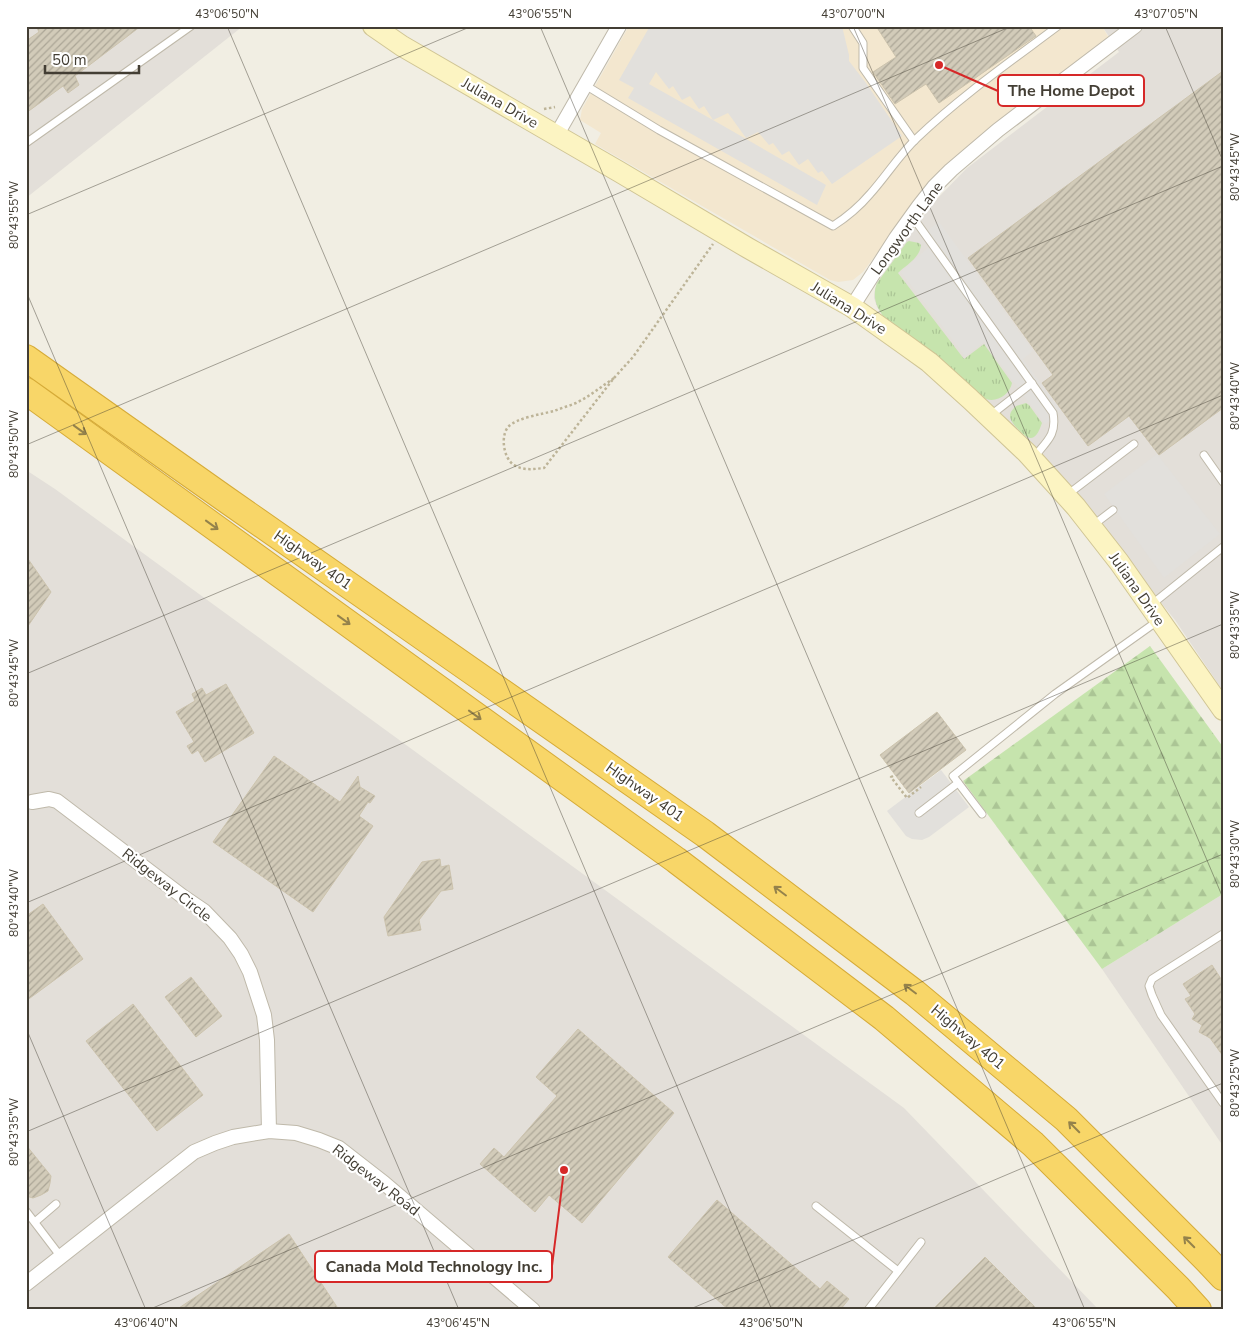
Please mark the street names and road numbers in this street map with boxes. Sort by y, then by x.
street label: Juliana Drive [457,73,542,133]
street label: Longworth Lane [866,177,948,279]
street label: Juliana Drive [807,276,890,339]
street label: Highway 401 [270,526,356,594]
street label: Juliana Drive [1104,548,1170,630]
street label: Highway 401 [602,758,688,826]
street label: Ridgeway Circle [118,844,216,926]
street label: Highway 401 [927,1000,1009,1074]
street label: Ridgeway Road [328,1140,424,1220]

